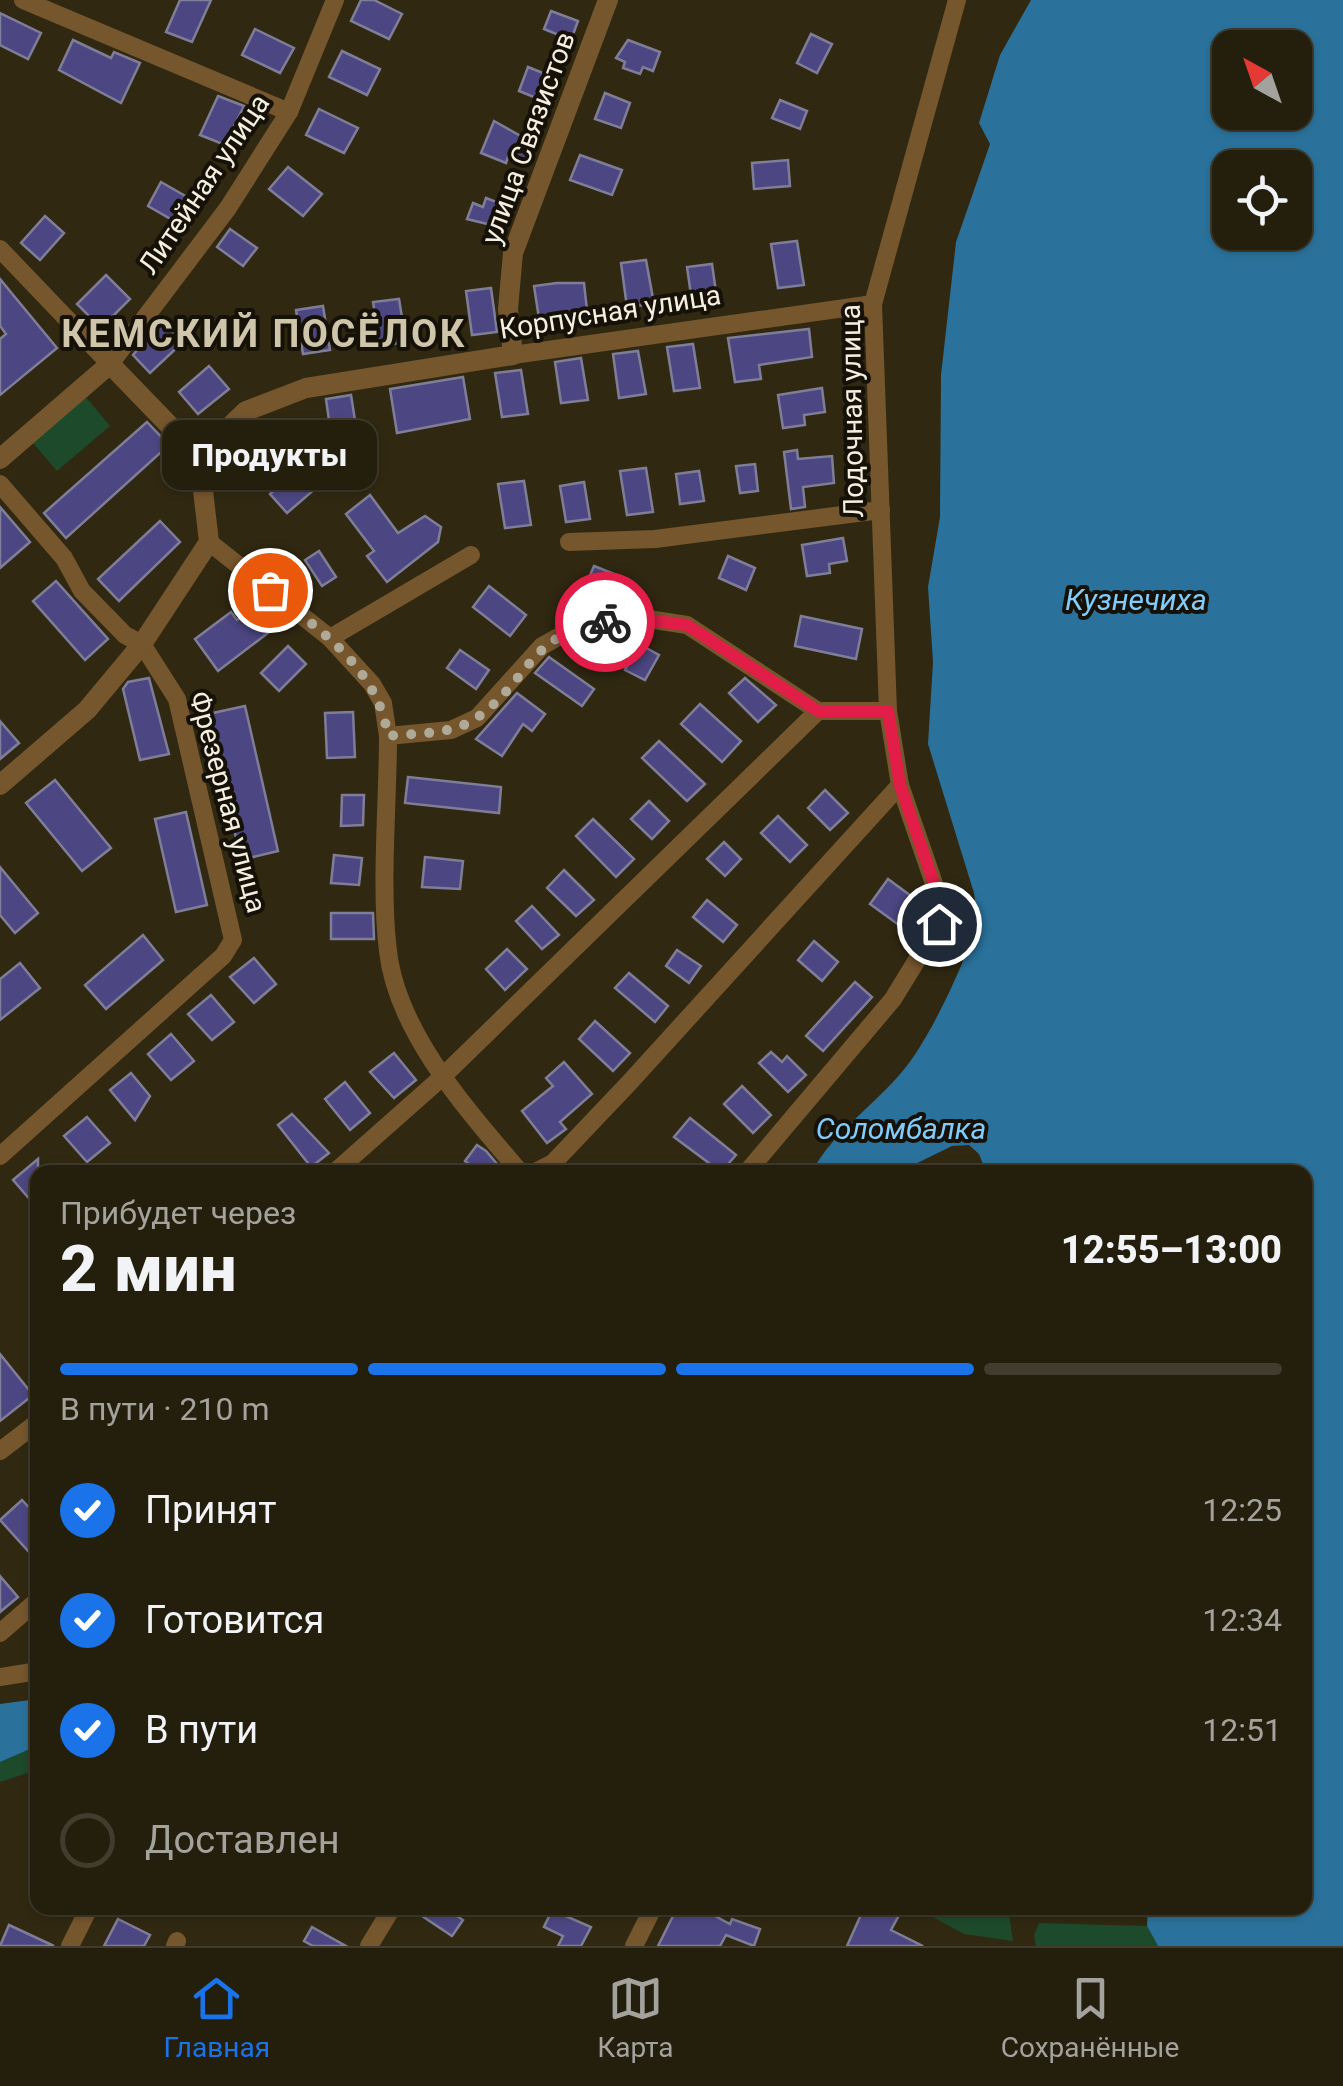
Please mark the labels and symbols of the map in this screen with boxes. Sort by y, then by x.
street label: улица Связистов [474,27,582,249]
north arrow [1212,30,1312,130]
street label: Литейная улица [132,88,276,280]
street label: Корпусная улица [497,278,723,346]
street label: Лодочная улица [834,304,870,518]
district label: КЕМСКИЙ ПОСЁЛОК [61,312,467,356]
callout: Продукты [162,420,378,490]
pin [228,548,313,633]
courier [555,572,655,672]
water label: Кузнечиха [1065,582,1207,617]
street label: Фрезерная улица [183,688,273,916]
pin [897,882,982,967]
water label: Соломбалка [816,1111,986,1146]

